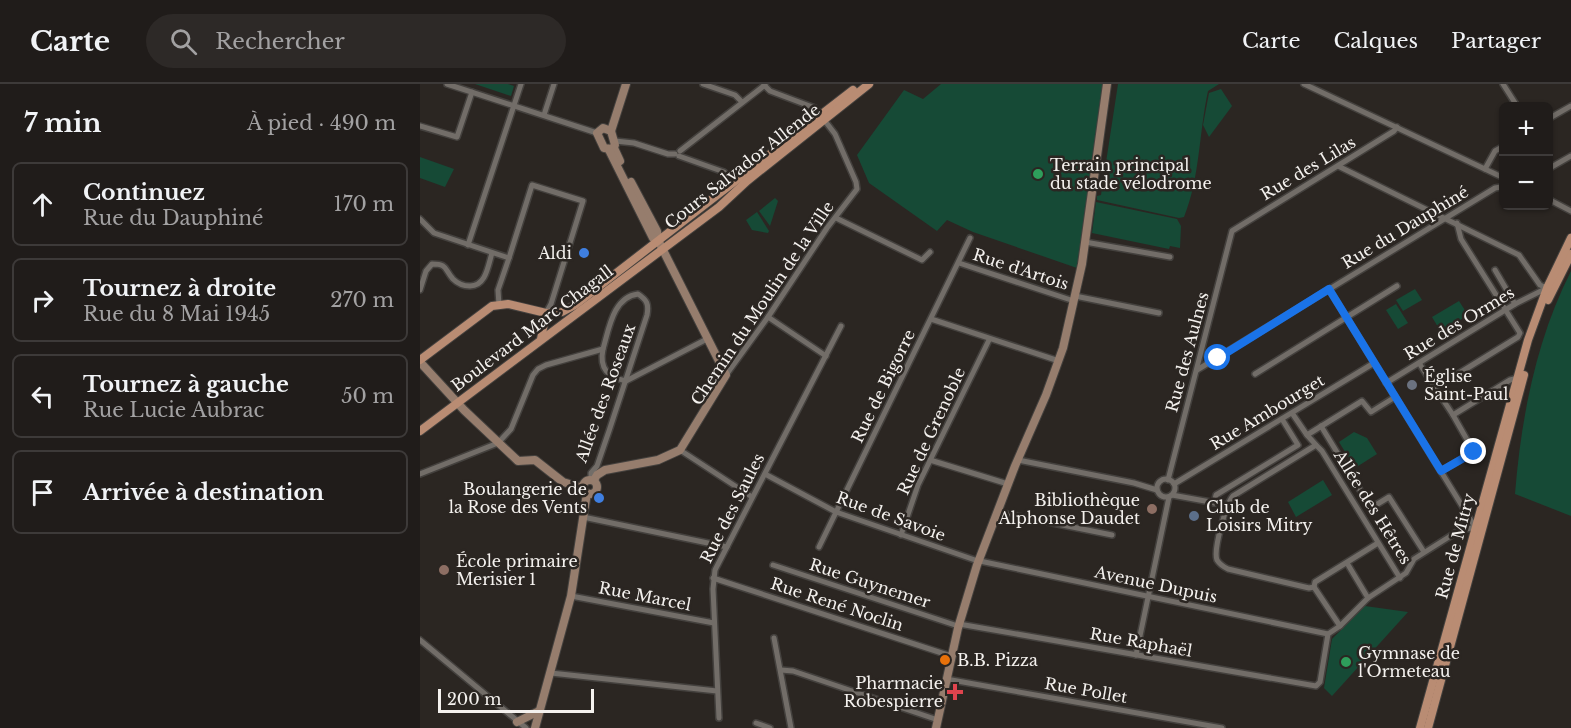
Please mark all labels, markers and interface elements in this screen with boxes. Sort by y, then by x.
search box [146,14,566,68]
text: Carte [30,24,110,59]
icon: search [167,25,200,58]
text: Rechercher [215,28,345,55]
text: Carte [1242,28,1300,54]
text: Calques [1333,28,1418,54]
text: Partager [1451,28,1541,54]
street label: Cours Salvador Allende [660,99,824,233]
map controls [1499,102,1553,210]
button: + [1499,102,1553,156]
text: 7 min [24,107,101,139]
text: À pied · 490 m [247,111,396,135]
street label: Rue des Lilas [1257,132,1359,204]
place label: Terrain principal du stade vélodrome [1050,155,1212,193]
button: − [1499,156,1553,210]
marker: Terrain principal du stade vélodrome [1031,167,1045,181]
text: Continuez [83,179,205,206]
street label: Rue du Dauphiné [1338,181,1472,273]
icon: ahead [26,188,59,221]
text: 170 m [334,192,394,216]
street label: Chemin du Moulin de la Ville [686,197,838,409]
text: Rue du Dauphiné [83,206,263,230]
place label: Aldi [537,243,573,263]
street label: Rue d'Artois [971,244,1071,294]
marker: Aldi [577,246,591,260]
street label: Boulevard Marc Chagall [447,261,617,395]
text: Tournez à droite [83,275,276,302]
street label: Rue des Ormes [1400,282,1518,364]
icon: right [26,284,59,317]
text: 270 m [330,288,394,312]
street label: Rue des Aulnes [1161,290,1213,414]
text: Rue du 8 Mai 1945 [83,302,270,326]
street label: Allée des Roseaux [570,321,639,466]
street label: Rue de Bigorre [847,326,919,446]
route start [1204,344,1230,370]
street label: Rue de Grenoble [893,364,969,498]
place label: Église Saint-Paul [1424,366,1509,404]
street label: Rue Ambourget [1206,370,1328,454]
text: Tournez à gauche [83,371,289,398]
marker: Église Saint-Paul [1405,378,1419,392]
icon: left [26,380,59,413]
text: 50 m [341,384,394,408]
text: Rue Lucie Aubrac [83,398,264,422]
route end [1460,438,1486,464]
street label: Allée des Hêtres [1329,445,1416,568]
street label: Rue des Saules [696,450,768,566]
icon: arrive [26,476,59,509]
text: Arrivée à destination [83,479,324,506]
place label: Boulangerie de la Rose des Vents [449,479,587,517]
street label: Rue de Savoie [834,487,948,545]
place label: Bibliothèque Alphonse Daudet [997,490,1140,528]
street label: Rue de Mitry [1431,490,1479,601]
marker: Boulangerie de la Rose des Vents [592,491,606,505]
place label: Club de Loisirs Mitry [1206,497,1313,535]
marker: Bibliothèque Alphonse Daudet [1145,502,1159,516]
marker: Club de Loisirs Mitry [1187,509,1201,523]
place label: École primaire Merisier 1 [456,551,578,589]
street label: Rue Guynemer [807,554,933,612]
street label: Avenue Dupuis [1092,561,1219,607]
marker: École primaire Merisier 1 [437,563,451,577]
street label: Rue René Noclin [768,573,906,635]
street label: Rue Marcel [597,577,693,615]
street label: Rue Raphaël [1088,623,1194,661]
place label: Gymnase de l'Ormeteau [1358,643,1460,681]
place label: B.B. Pizza [957,650,1038,670]
marker: B.B. Pizza [938,653,952,667]
marker: Gymnase de l'Ormeteau [1339,655,1353,669]
place label: Pharmacie Robespierre [843,673,943,711]
street label: Rue Pollet [1043,673,1129,707]
marker: Pharmacie Robespierre [948,685,962,699]
scale bar [438,686,594,714]
text: 200 m [447,689,501,709]

